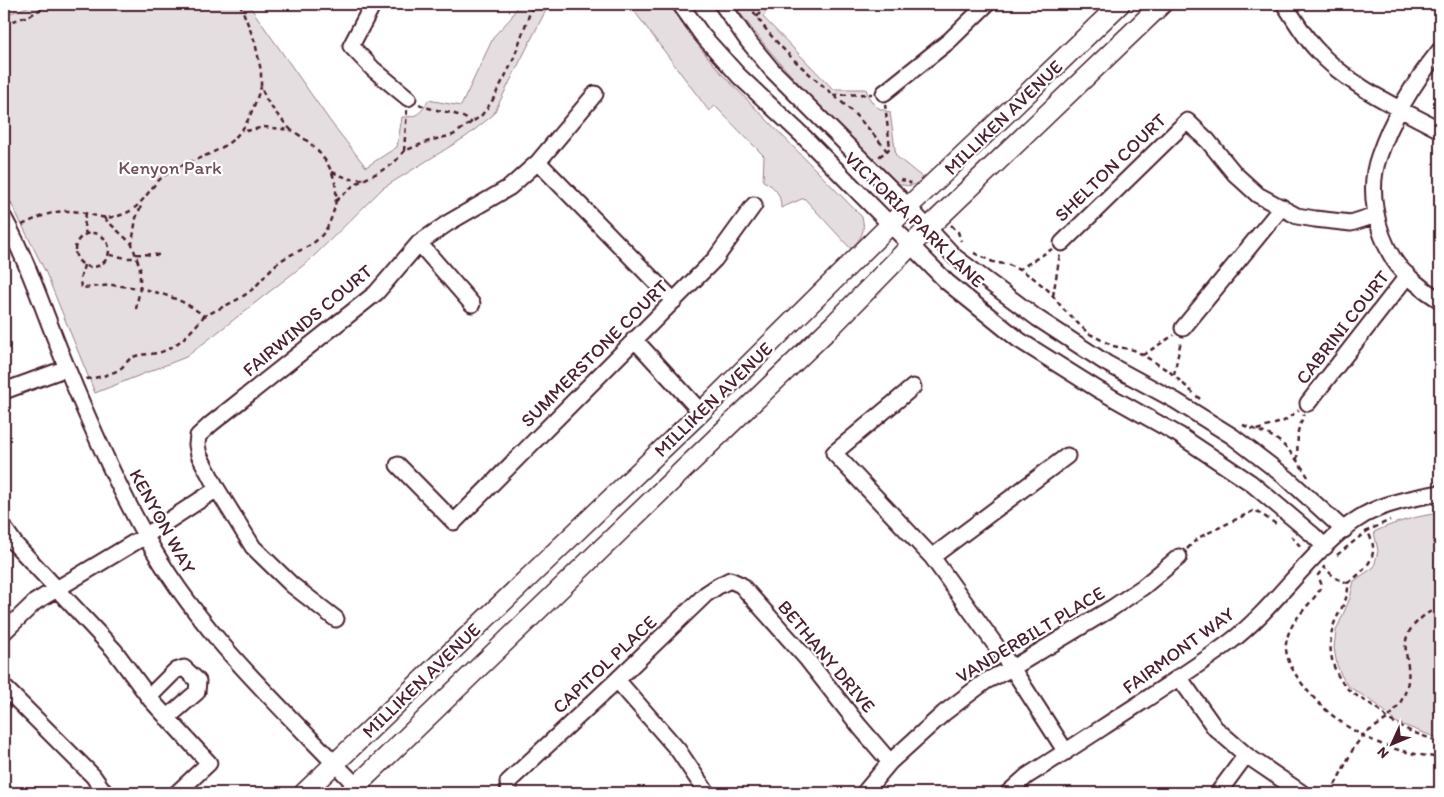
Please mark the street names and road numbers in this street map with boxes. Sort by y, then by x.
street label: MILLIKEN AVENUE [939,55,1067,180]
street label: SHELTON COURT [1050,108,1171,226]
street label: VICTORIA PARK LANE [840,146,990,292]
street label: FAIRWINDS COURT [238,259,377,381]
street label: CABRINI COURT [1291,266,1394,389]
street label: SUMMERSTONE COURT [516,275,673,432]
street label: MILLIKEN AVENUE [649,337,777,462]
street label: KENYON WAY [124,465,201,578]
street label: VANDERBILT PLACE [952,581,1109,688]
street label: BETHANY DRIVE [773,596,880,717]
street label: FAIRMONT WAY [1118,602,1239,699]
street label: CAPITOL PLACE [548,610,661,718]
street label: MILLIKEN AVENUE [357,618,485,743]

